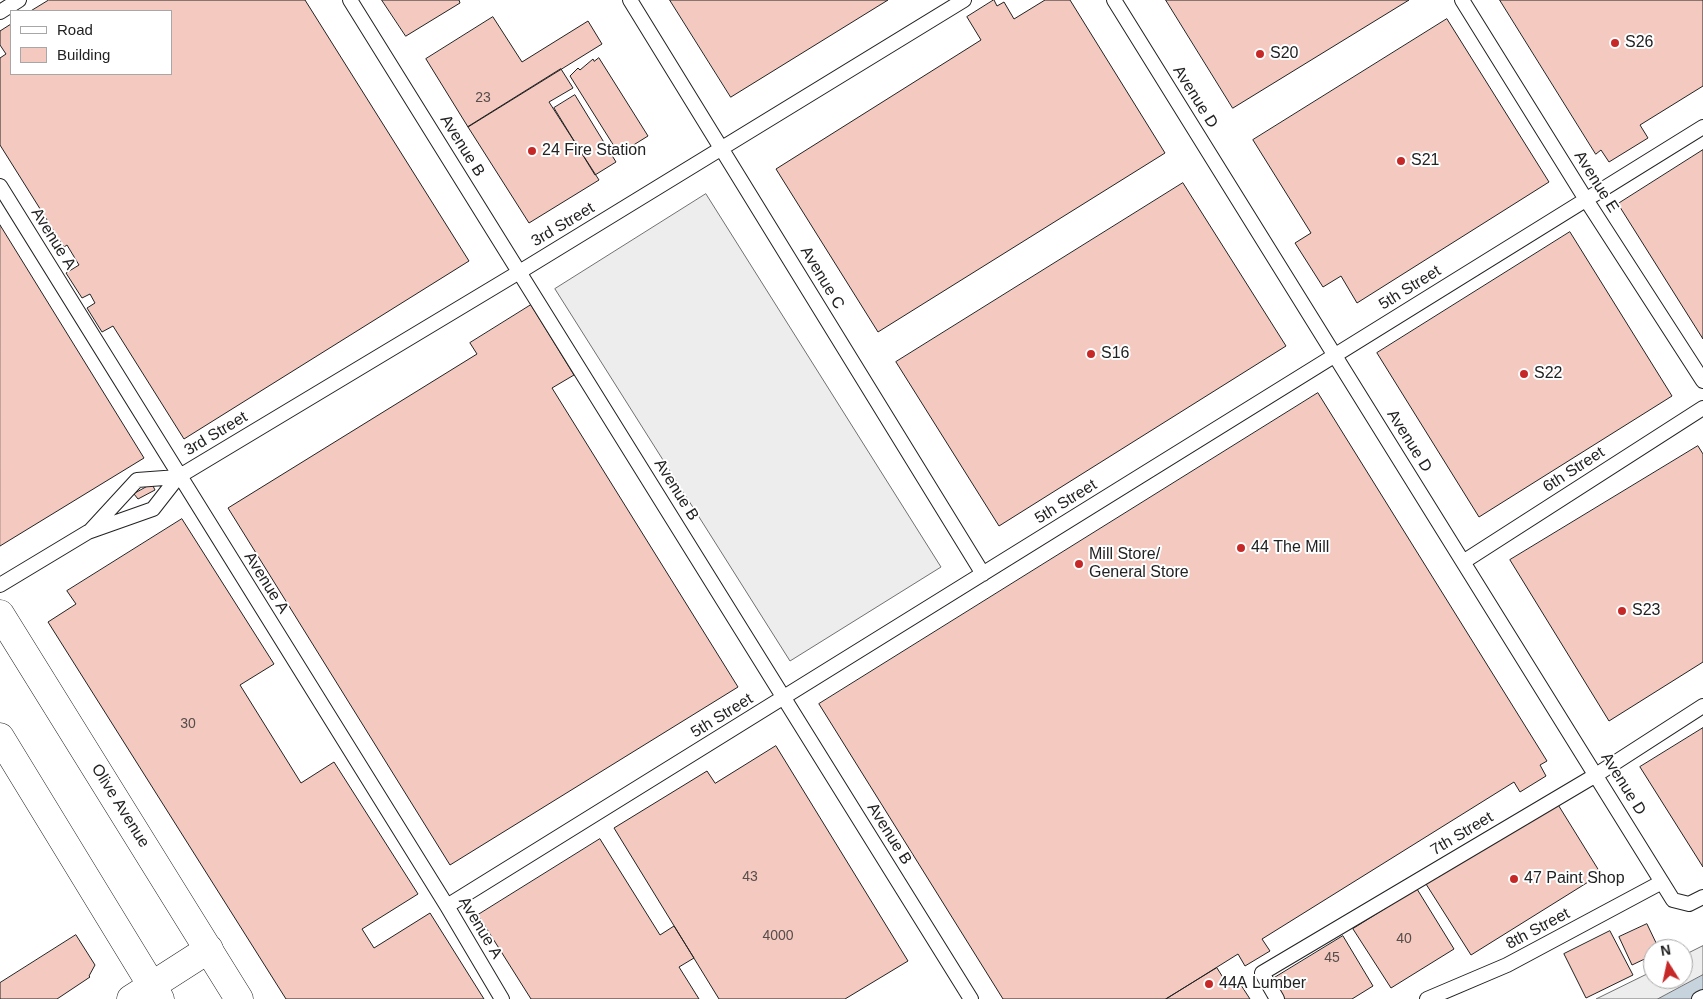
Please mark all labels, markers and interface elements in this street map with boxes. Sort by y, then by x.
legend [10,10,172,75]
text: Road [57,21,93,38]
place label: S26 [1625,33,1653,53]
marker: S26 [1609,37,1621,49]
place label: S20 [1270,44,1298,64]
text: Building [57,46,110,63]
marker: S20 [1254,48,1266,60]
street label: Avenue D [1168,62,1222,132]
house number: 23 [475,90,491,106]
street label: Avenue B [436,112,488,180]
place label: 24 Fire Station [542,141,646,161]
marker: 24 Fire Station [526,145,538,157]
street label: Avenue E [1570,148,1622,216]
place label: S21 [1411,151,1439,171]
marker: S21 [1395,155,1407,167]
street label: 3rd Street [528,199,598,251]
street label: Avenue A [27,205,79,273]
street label: Avenue C [796,243,848,313]
street label: 5th Street [1375,261,1445,315]
place label: S16 [1101,344,1129,364]
marker: S16 [1085,348,1097,360]
place label: S22 [1534,364,1562,384]
marker: S22 [1518,368,1530,380]
street label: Avenue D [1382,406,1436,476]
street label: 3rd Street [181,408,251,460]
street label: 6th Street [1540,443,1608,497]
street label: Avenue B [650,456,702,524]
street label: 5th Street [1031,475,1101,529]
place label: 44 The Mill [1251,538,1329,558]
marker: 44 The Mill [1235,542,1247,554]
place label: Mill Store/ General Store [1089,545,1189,583]
street label: Avenue A [240,549,292,617]
marker: Mill Store/ General Store [1073,558,1085,570]
place label: S23 [1632,601,1660,621]
marker: S23 [1616,605,1628,617]
street label: 5th Street [687,689,757,743]
house number: 30 [180,716,196,732]
street label: Avenue D [1596,749,1650,819]
street label: Olive Avenue [87,761,153,851]
street label: Avenue B [863,800,915,868]
street label: 7th Street [1427,808,1497,860]
house number: 43 [742,869,758,885]
place label: 47 Paint Shop [1524,869,1625,889]
marker: 47 Paint Shop [1508,873,1520,885]
street label: Avenue A [454,893,506,963]
street label: 8th Street [1503,904,1573,954]
house number: 4000 [762,928,794,944]
house number: 40 [1396,931,1412,947]
north arrow [1643,939,1693,989]
text: N [1659,941,1672,959]
house number: 45 [1324,950,1340,966]
place label: 44A Lumber [1219,974,1306,994]
marker: 44A Lumber [1203,978,1215,990]

